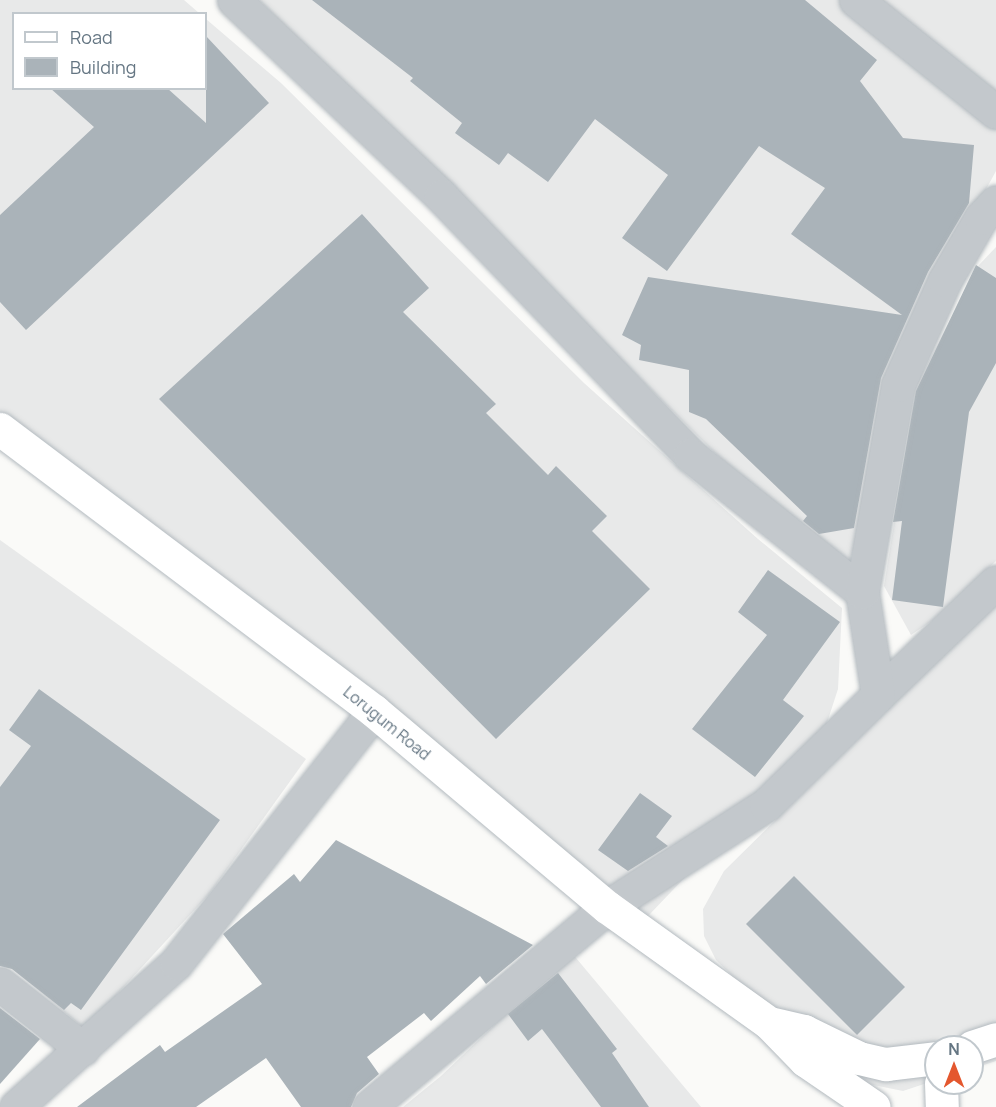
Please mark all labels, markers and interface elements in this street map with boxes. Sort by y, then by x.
legend [12,12,207,90]
text: Road [70,25,113,49]
text: Building [70,55,136,79]
street label: Lorugum Road [340,682,434,764]
north arrow [924,1035,984,1095]
text: N [948,1038,960,1060]

